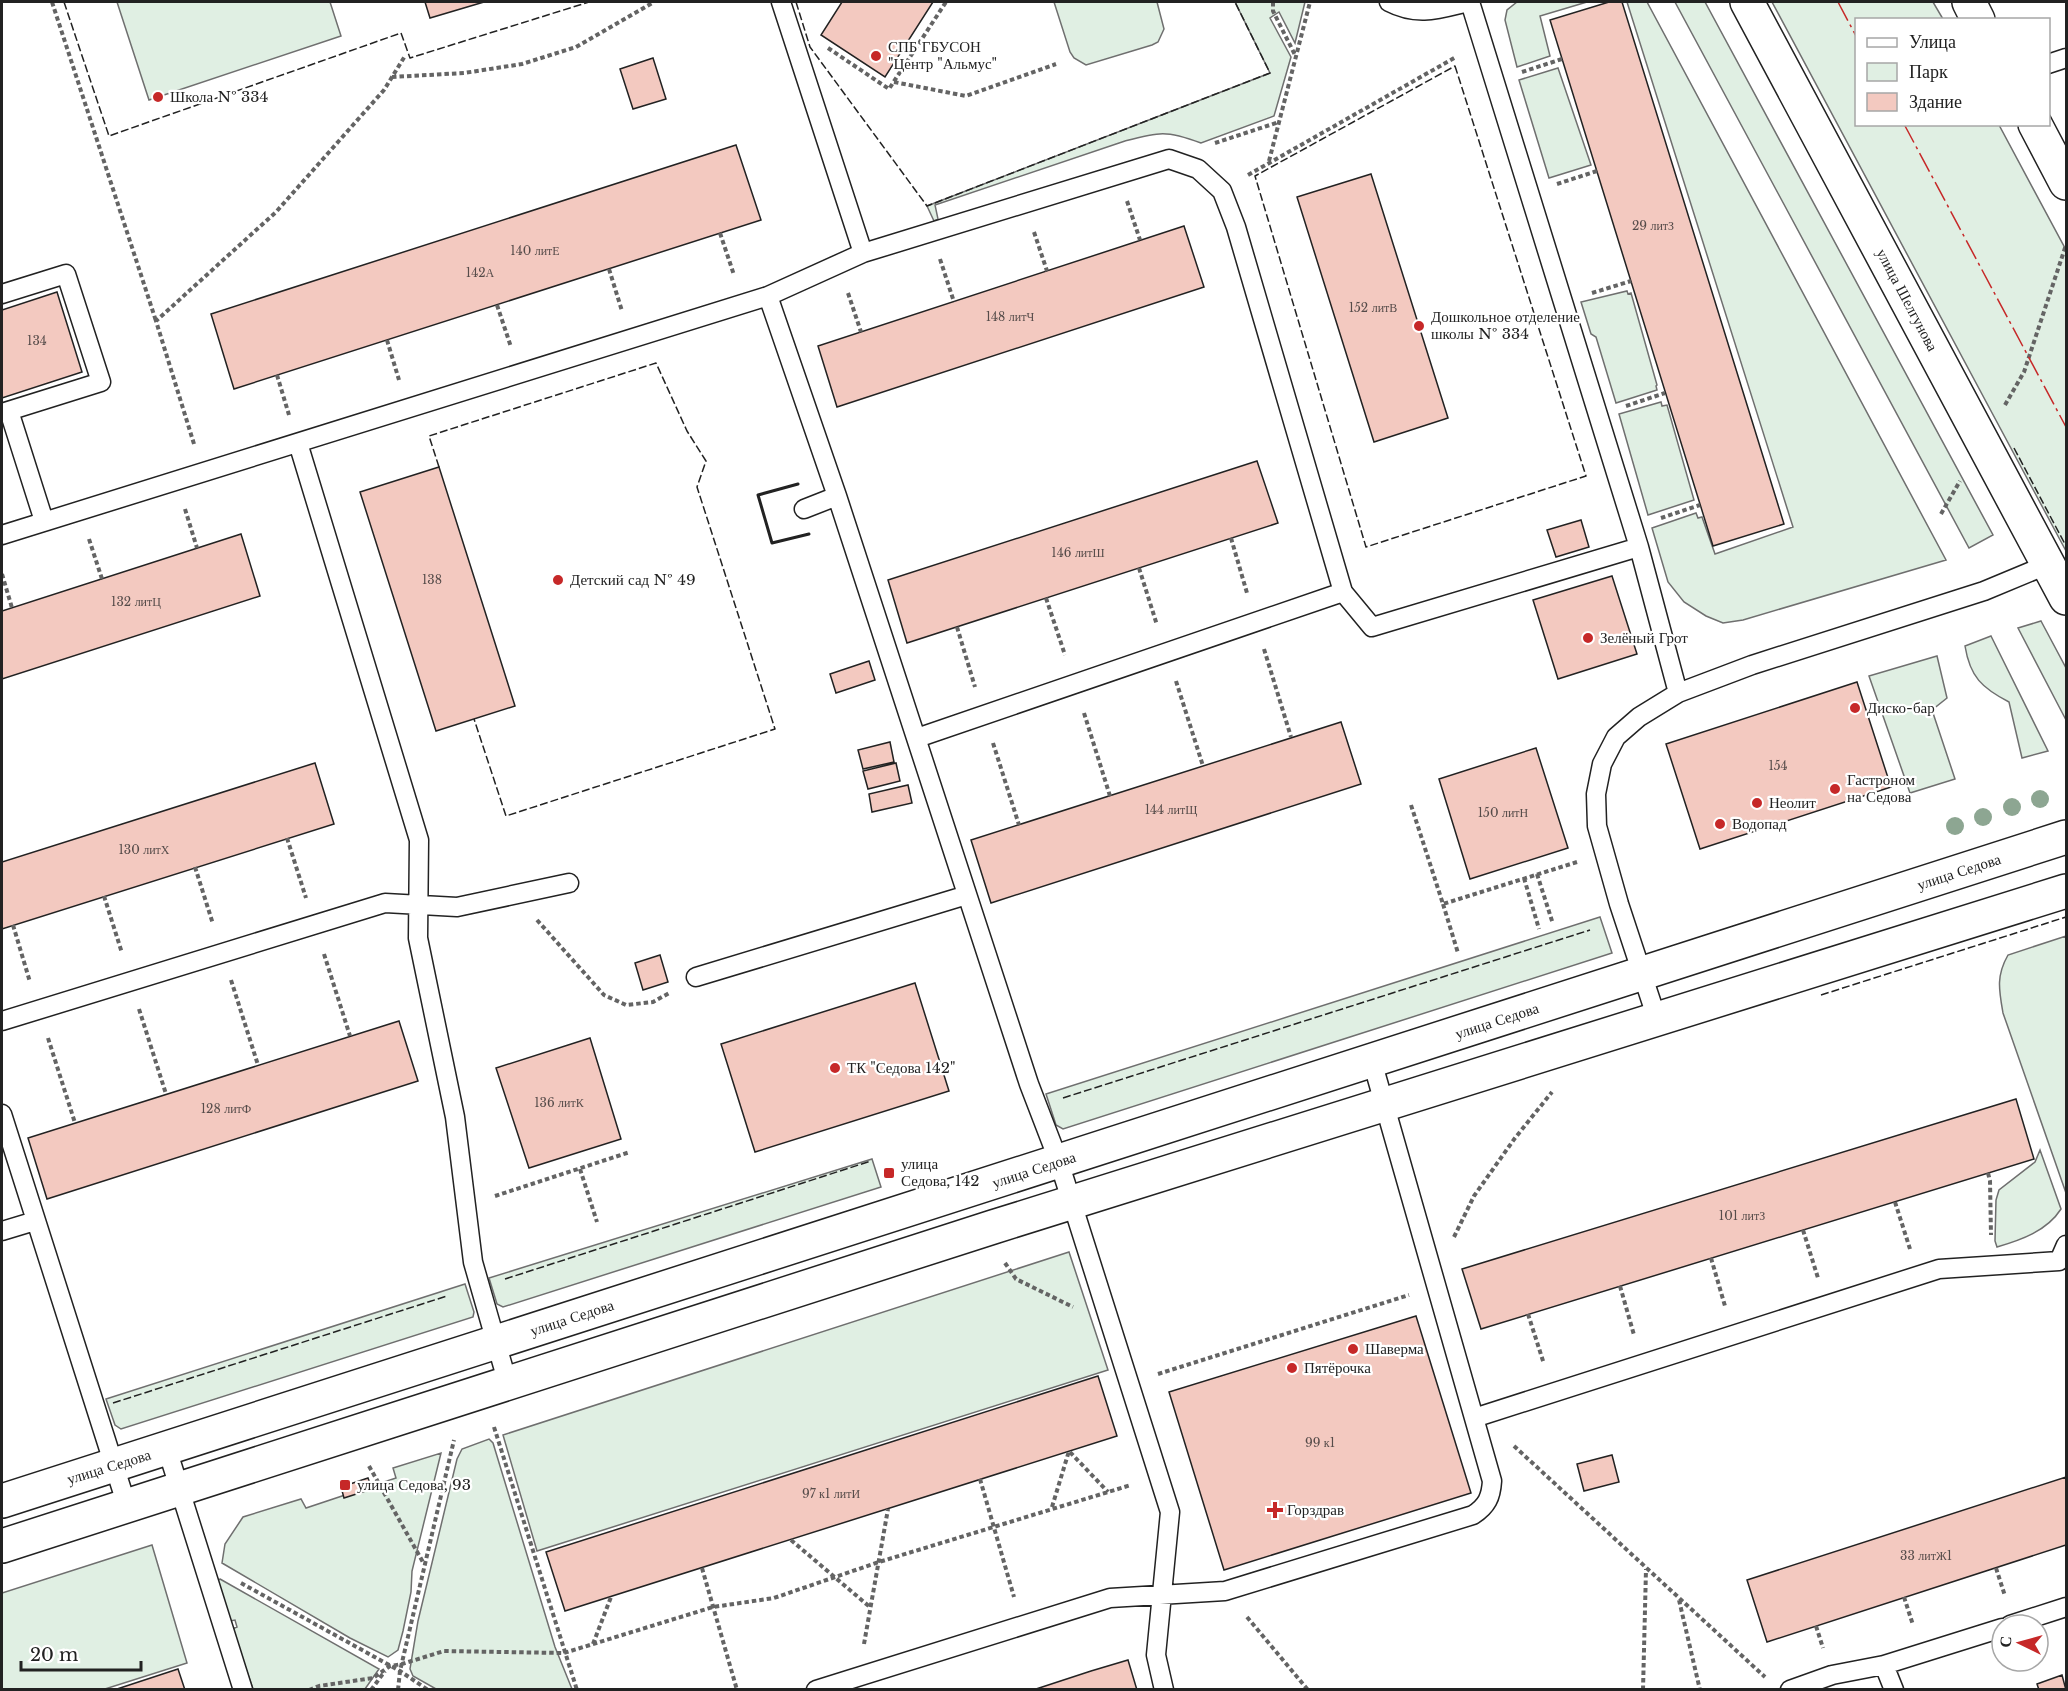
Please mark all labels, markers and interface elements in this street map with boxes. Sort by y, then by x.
legend [1855,18,2050,126]
text: Улица [1909,31,1956,53]
place label: СПБ ГБУСОН "Центр "Альмус" [888,37,997,73]
marker: СПБ ГБУСОН "Центр "Альмус" [869,49,883,63]
text: Парк [1909,61,1948,83]
place label: Школа № 334 [170,87,268,106]
marker: Школа № 334 [151,90,165,104]
text: Здание [1909,91,1962,113]
house number: 29 литЗ [1632,218,1674,233]
house number: 140 литЕ [510,243,560,258]
street label: улица Шелгунова [1872,245,1943,355]
house number: 142А [466,265,495,280]
house number: 152 литВ [1349,300,1397,315]
place label: Дошкольное отделение школы № 334 [1431,307,1580,343]
house number: 148 литЧ [986,309,1034,324]
marker: Дошкольное отделение школы № 334 [1412,319,1426,333]
house number: 134 [27,333,47,348]
house number: 146 литШ [1051,545,1105,560]
place label: Детский сад № 49 [570,570,696,589]
house number: 138 [422,572,442,587]
marker: Детский сад № 49 [551,573,565,587]
house number: 132 литЦ [111,594,161,609]
place label: Зелёный Грот [1600,628,1688,647]
marker: Зелёный Грот [1581,631,1595,645]
place label: Диско-бар [1867,698,1935,717]
marker: Диско-бар [1848,701,1862,715]
house number: 154 [1768,758,1788,773]
place label: Гастроном на Седова [1847,770,1916,806]
marker: Гастроном на Седова [1828,782,1842,796]
place label: Неолит [1769,793,1816,812]
marker: Неолит [1750,796,1764,810]
house number: 144 литЩ [1145,802,1197,817]
house number: 150 литН [1478,805,1529,820]
place label: Водопад [1732,814,1787,833]
marker: Водопад [1713,817,1727,831]
house number: 130 литХ [118,842,170,857]
street label: улица Седова [1915,849,2003,894]
street label: улица Седова [1453,998,1541,1043]
place label: ТК "Седова 142" [847,1058,956,1077]
marker: ТК "Седова 142" [828,1061,842,1075]
house number: 136 литК [534,1095,585,1110]
house number: 128 литФ [201,1101,251,1116]
street label: улица Седова [990,1147,1078,1192]
place label: улица Седова, 142 [901,1154,979,1190]
marker: улица Седова, 142 [882,1166,896,1180]
house number: 101 литЗ [1719,1208,1765,1223]
street label: улица Седова [528,1295,616,1340]
place label: Шаверма [1365,1339,1424,1358]
marker: Шаверма [1346,1342,1360,1356]
place label: Пятёрочка [1304,1358,1371,1377]
marker: Пятёрочка [1285,1361,1299,1375]
house number: 99 к1 [1305,1435,1335,1450]
street label: улица Седова [65,1445,153,1488]
place label: улица Седова, 93 [357,1475,471,1494]
marker: улица Седова, 93 [338,1478,352,1492]
house number: 97 к1 литИ [802,1486,860,1501]
place label: Горздрав [1287,1500,1344,1519]
marker: Горздрав [1268,1503,1282,1517]
house number: 33 литЖ1 [1900,1548,1952,1563]
north arrow [1990,1613,2050,1673]
scale bar [21,1634,141,1672]
text: С [1995,1635,2016,1648]
text: 20 m [30,1644,78,1666]

